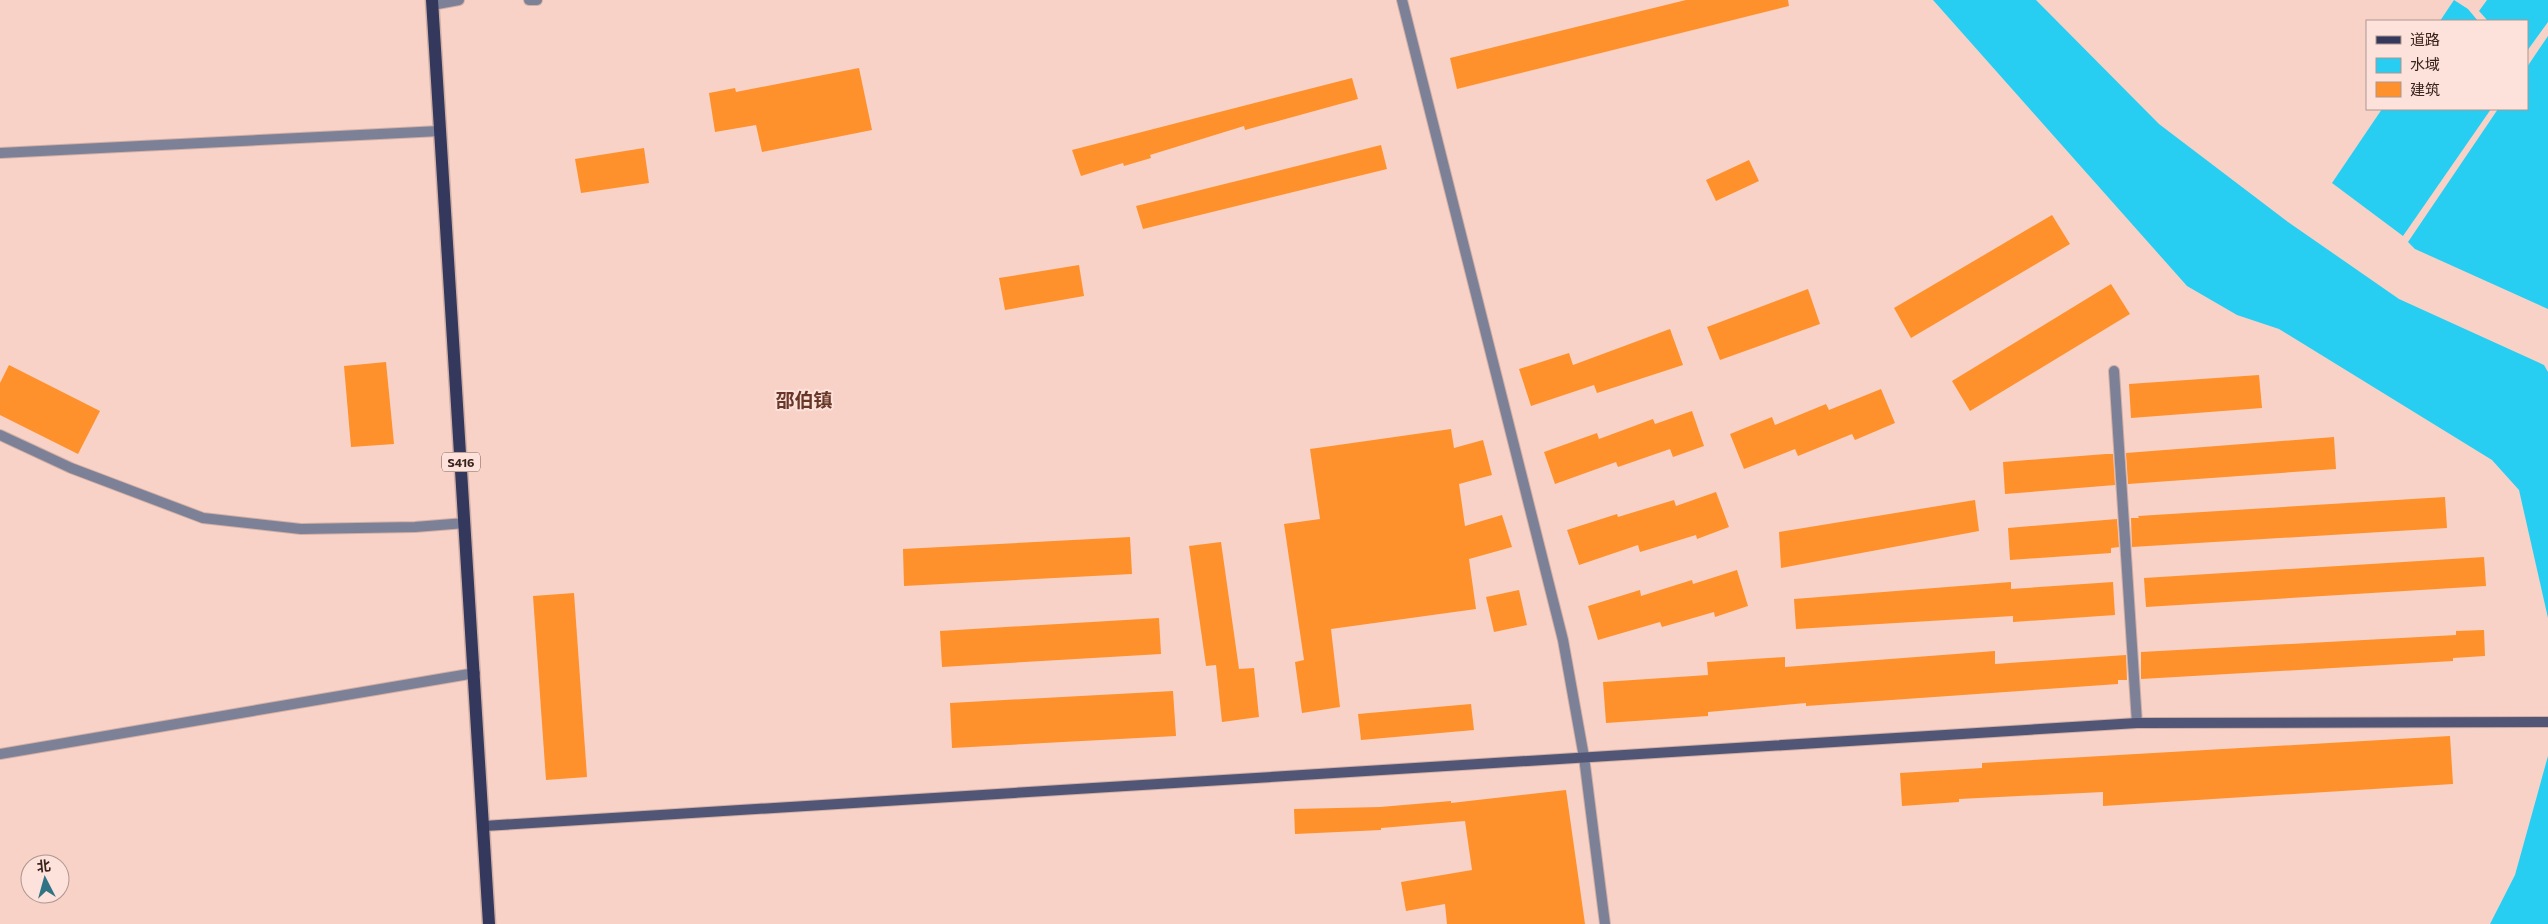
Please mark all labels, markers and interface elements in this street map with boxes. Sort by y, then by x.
legend [2366,20,2528,110]
text: 道路 [2410,30,2440,48]
text: 水域 [2410,55,2440,73]
text: 建筑 [2410,80,2440,98]
district label: 邵伯镇 [775,388,833,411]
road number: S416 [442,452,480,472]
north arrow [20,854,70,904]
text: 北 [36,856,51,875]

